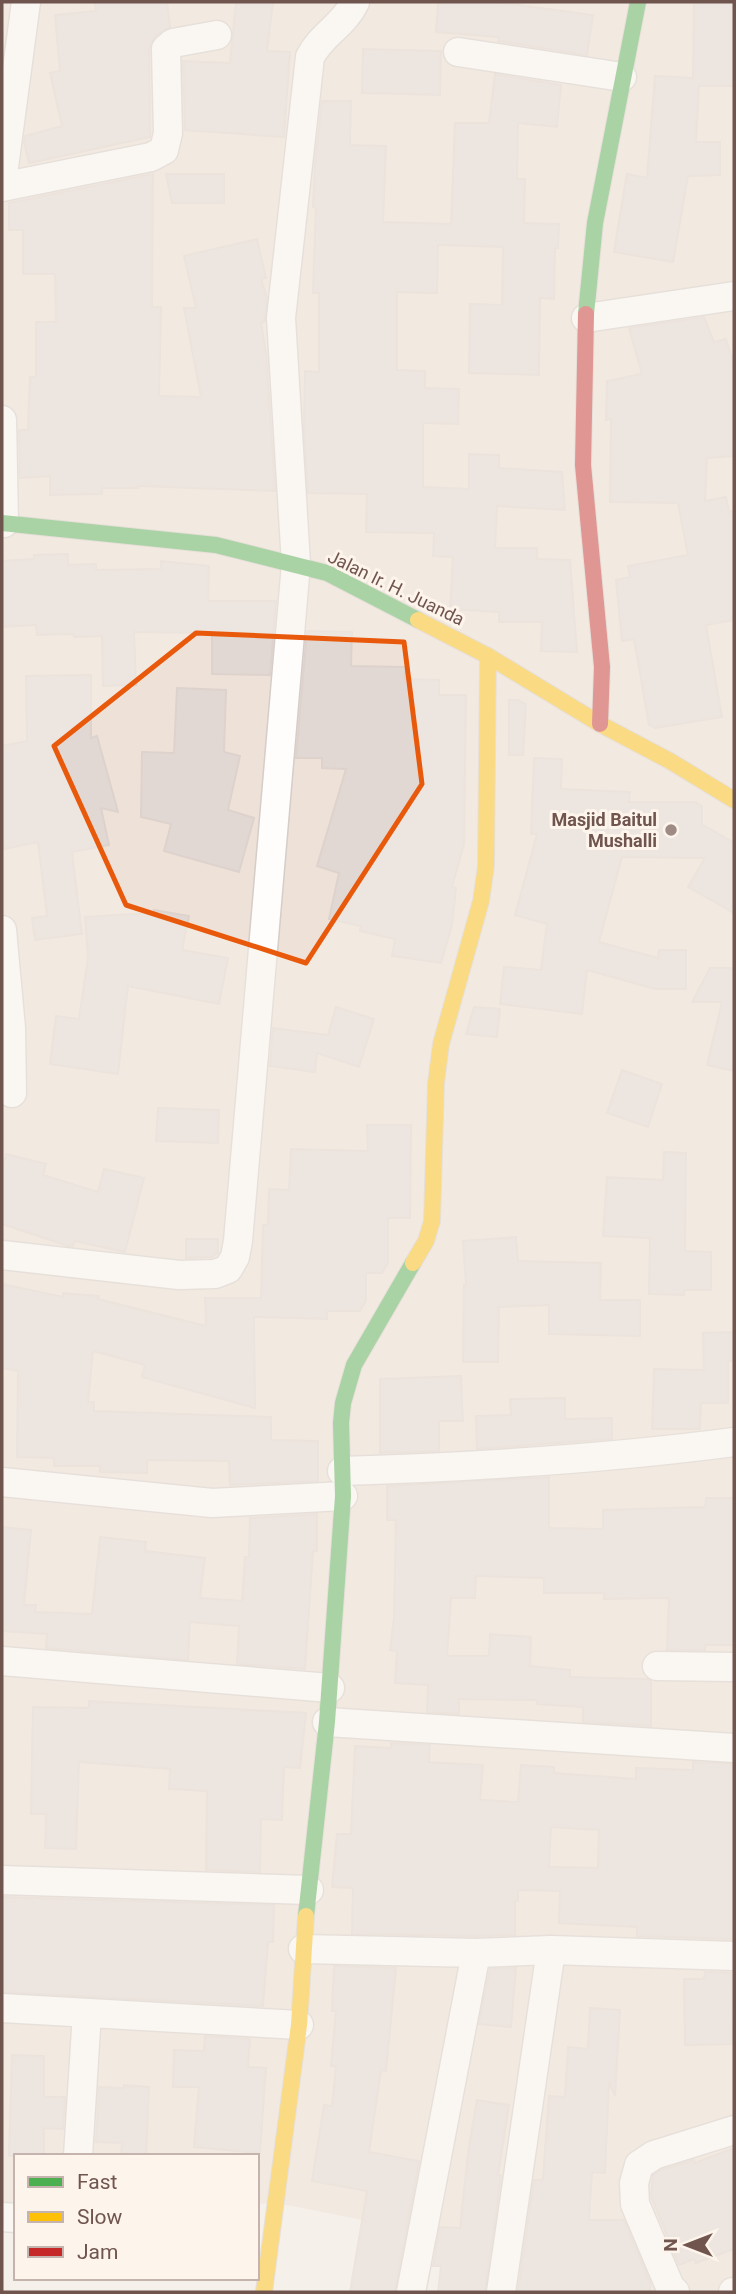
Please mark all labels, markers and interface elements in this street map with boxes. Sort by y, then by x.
street label: Jalan Ir. H. Juanda [325,545,468,630]
place label: Masjid Baitul Mushalli [551,809,657,851]
marker: Masjid Baitul Mushalli [663,822,679,838]
legend [14,2154,259,2280]
text: Fast [77,2170,118,2194]
text: Slow [77,2205,123,2229]
north arrow [652,2210,722,2280]
text: N [659,2238,682,2252]
text: Jam [77,2240,118,2264]

